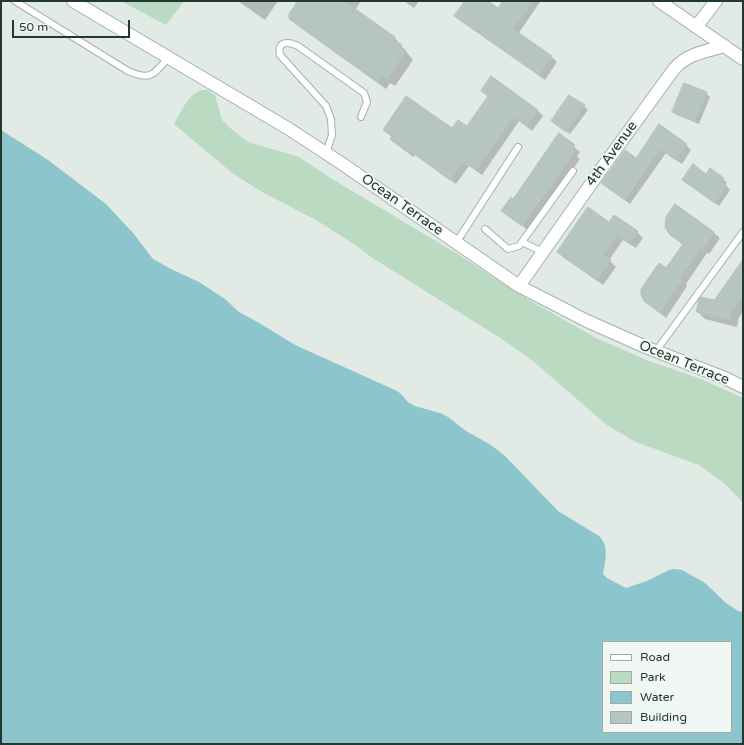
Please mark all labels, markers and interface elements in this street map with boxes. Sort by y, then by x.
scale bar [14,12,132,38]
text: 50 m [19,20,48,34]
street label: 4th Avenue [583,118,641,190]
street label: Ocean Terrace [358,171,446,239]
street label: Ocean Terrace [636,337,732,389]
legend [602,641,732,733]
text: Road [640,650,670,664]
text: Park [640,670,666,684]
text: Water [640,690,674,704]
text: Building [640,710,687,724]

